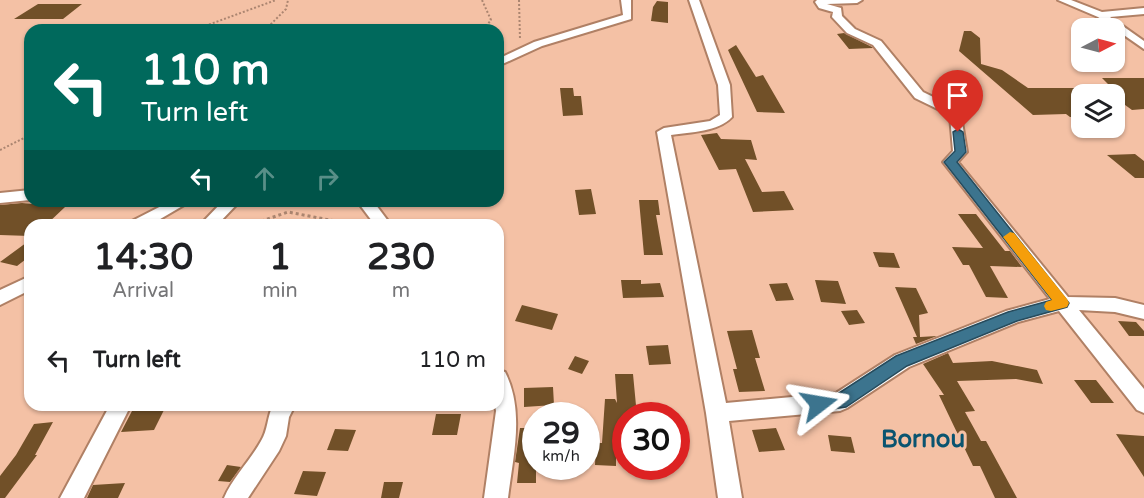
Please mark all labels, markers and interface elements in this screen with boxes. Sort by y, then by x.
north arrow [1071,18,1125,72]
map controls [1071,18,1125,138]
text: 110 m [141,45,270,96]
icon: left [42,48,120,126]
pin [932,70,983,132]
icon: arrive [941,79,974,112]
button: layers [1071,84,1125,138]
text: Turn left [141,96,248,129]
icon: left [185,162,218,195]
icon: ahead [248,162,281,195]
icon: right [311,162,344,195]
text: 14:30 [93,236,193,279]
text: 1 [269,236,291,279]
text: 230 [367,236,435,279]
text: Arrival [112,279,174,303]
text: min [262,279,298,303]
text: m [392,279,410,303]
icon: left [42,344,75,377]
text: Turn left [93,347,181,373]
text: 110 m [419,347,486,373]
position arrow [787,372,851,436]
speed limit sign: 30 [612,402,690,480]
text: 29 [542,415,580,452]
district label: Bornou [881,425,965,454]
text: km/h [542,447,580,465]

